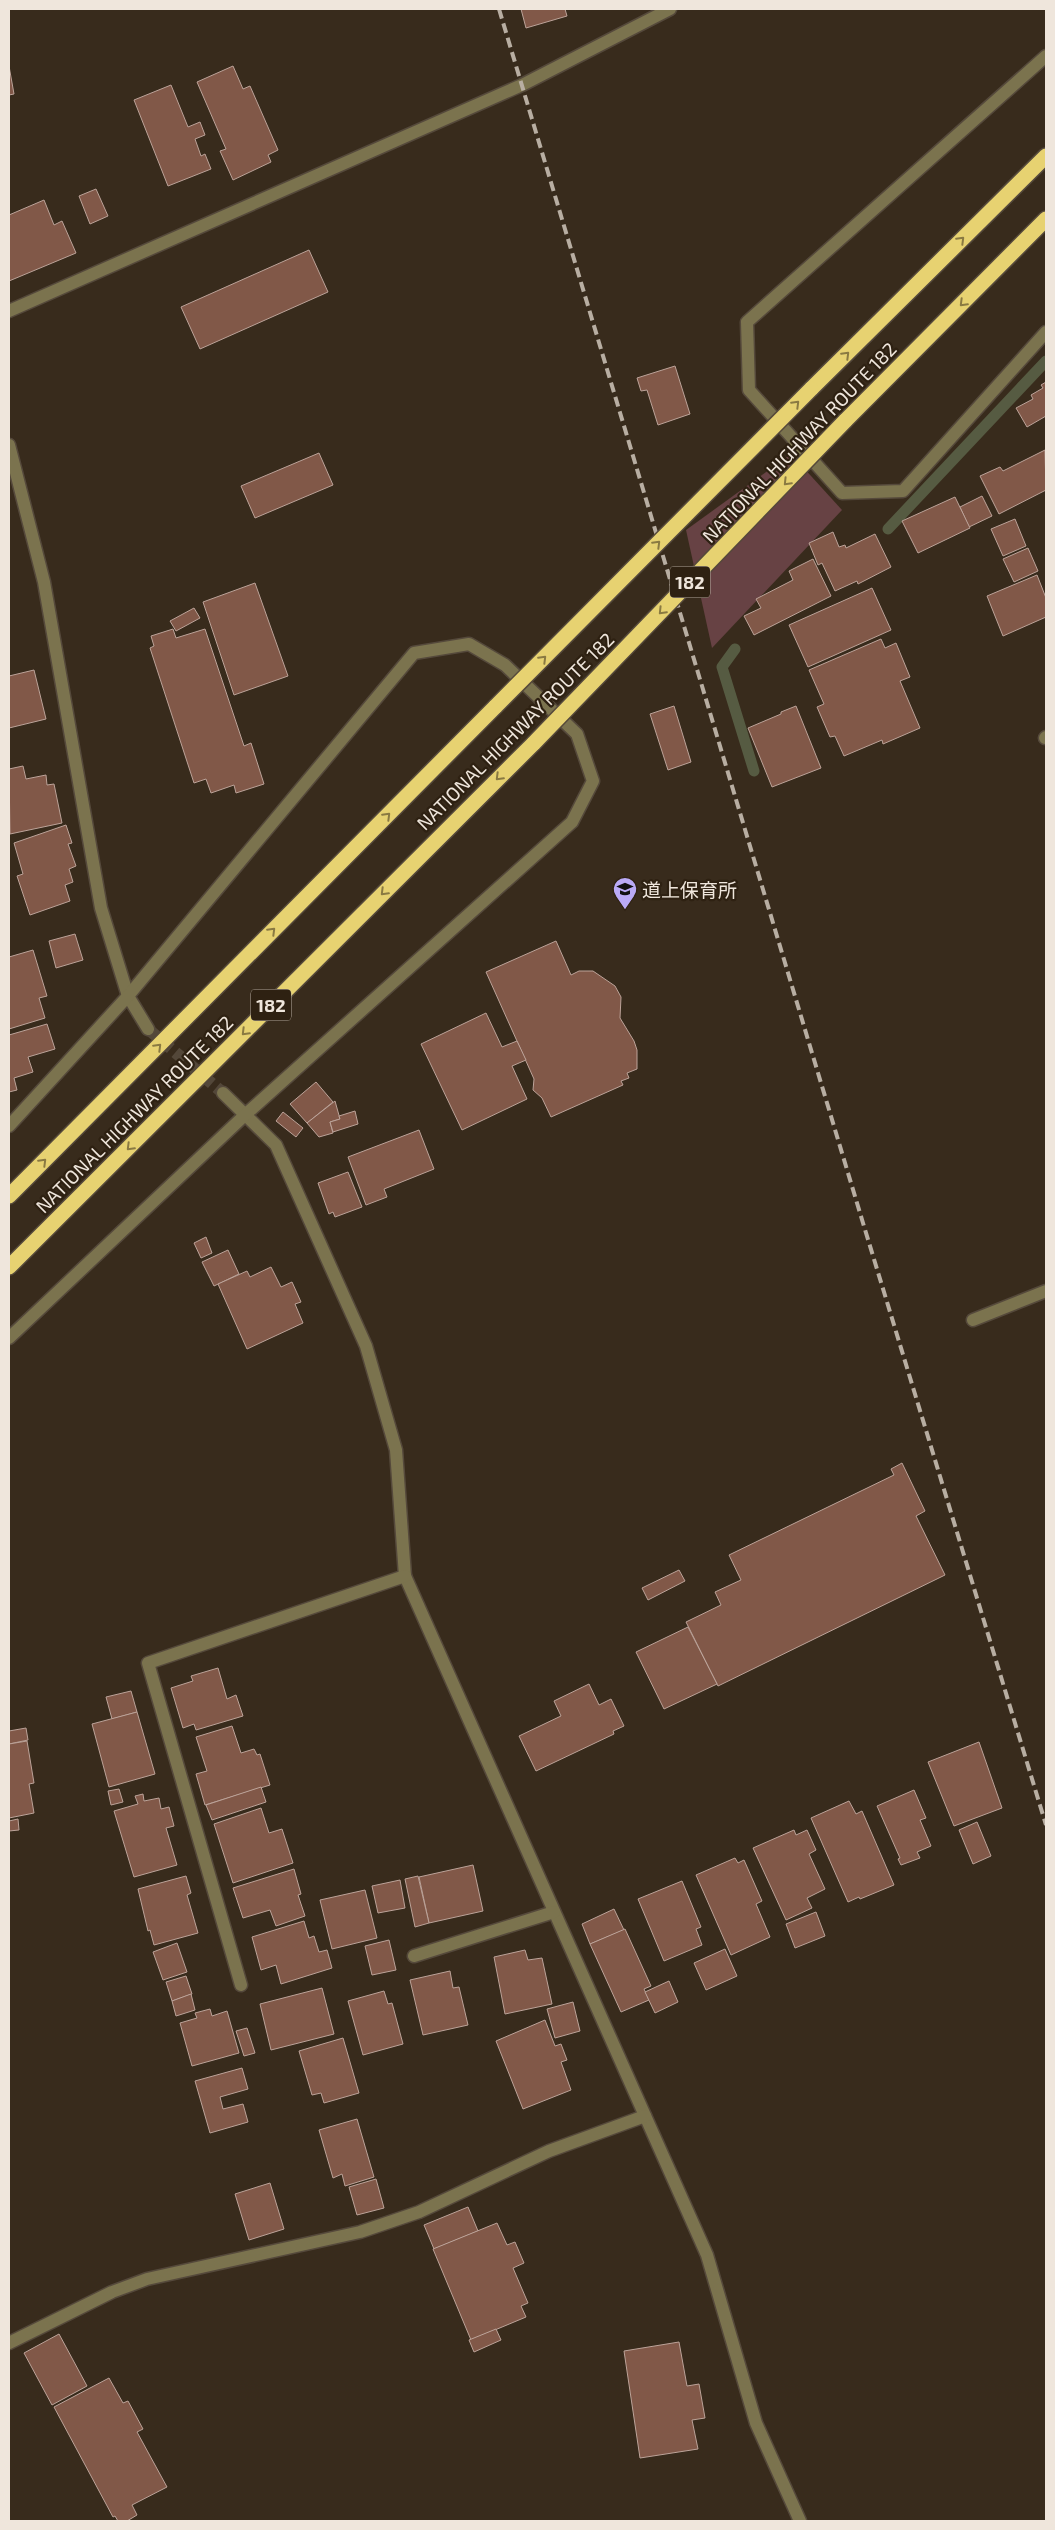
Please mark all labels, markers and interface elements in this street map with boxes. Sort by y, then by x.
one-way arrow [956,237,965,246]
one-way arrow [959,298,968,307]
street label: NATIONAL HIGHWAY ROUTE 182 [697,337,901,547]
one-way arrow [840,352,849,361]
one-way arrow [790,401,799,410]
one-way arrow [784,476,793,485]
one-way arrow [651,541,660,550]
road number: 182 [670,566,710,598]
one-way arrow [659,605,668,614]
street label: NATIONAL HIGHWAY ROUTE 182 [412,628,618,834]
one-way arrow [537,656,546,665]
one-way arrow [496,772,505,781]
one-way arrow [381,813,390,822]
school or university icon: 道上保育所 [612,876,638,910]
place label: 道上保育所 [642,878,737,901]
one-way arrow [381,886,390,895]
one-way arrow [266,928,275,937]
road number: 182 [251,990,291,1020]
street label: NATIONAL HIGHWAY ROUTE 182 [31,1011,237,1217]
one-way arrow [241,1026,250,1035]
one-way arrow [152,1043,161,1052]
one-way arrow [126,1141,135,1150]
one-way arrow [37,1159,46,1168]

